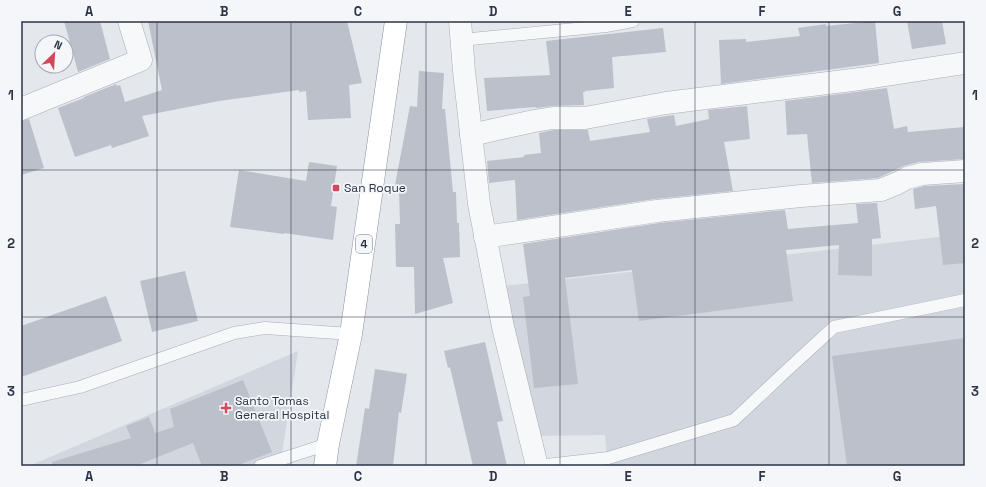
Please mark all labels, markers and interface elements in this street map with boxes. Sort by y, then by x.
text: A [85,3,94,20]
text: B [220,3,229,20]
text: C [354,3,362,20]
text: D [489,3,498,20]
text: E [624,3,632,20]
text: F [759,3,766,20]
text: G [893,3,901,20]
north arrow [34,34,74,74]
text: N [52,37,65,53]
text: 1 [8,87,14,104]
text: 1 [972,87,978,104]
place label: San Roque [344,180,406,196]
marker: San Roque [331,183,341,193]
text: 2 [7,235,15,252]
road number: 4 [356,235,372,253]
text: 2 [971,235,979,252]
text: 3 [7,383,15,400]
text: 3 [971,383,979,400]
place label: Santo Tomas General Hospital [235,393,329,423]
marker: Santo Tomas General Hospital [220,402,232,414]
text: A [85,468,94,485]
text: B [220,468,229,485]
text: C [354,468,362,485]
text: D [489,468,498,485]
text: E [624,468,632,485]
text: F [759,468,766,485]
text: G [893,468,901,485]

